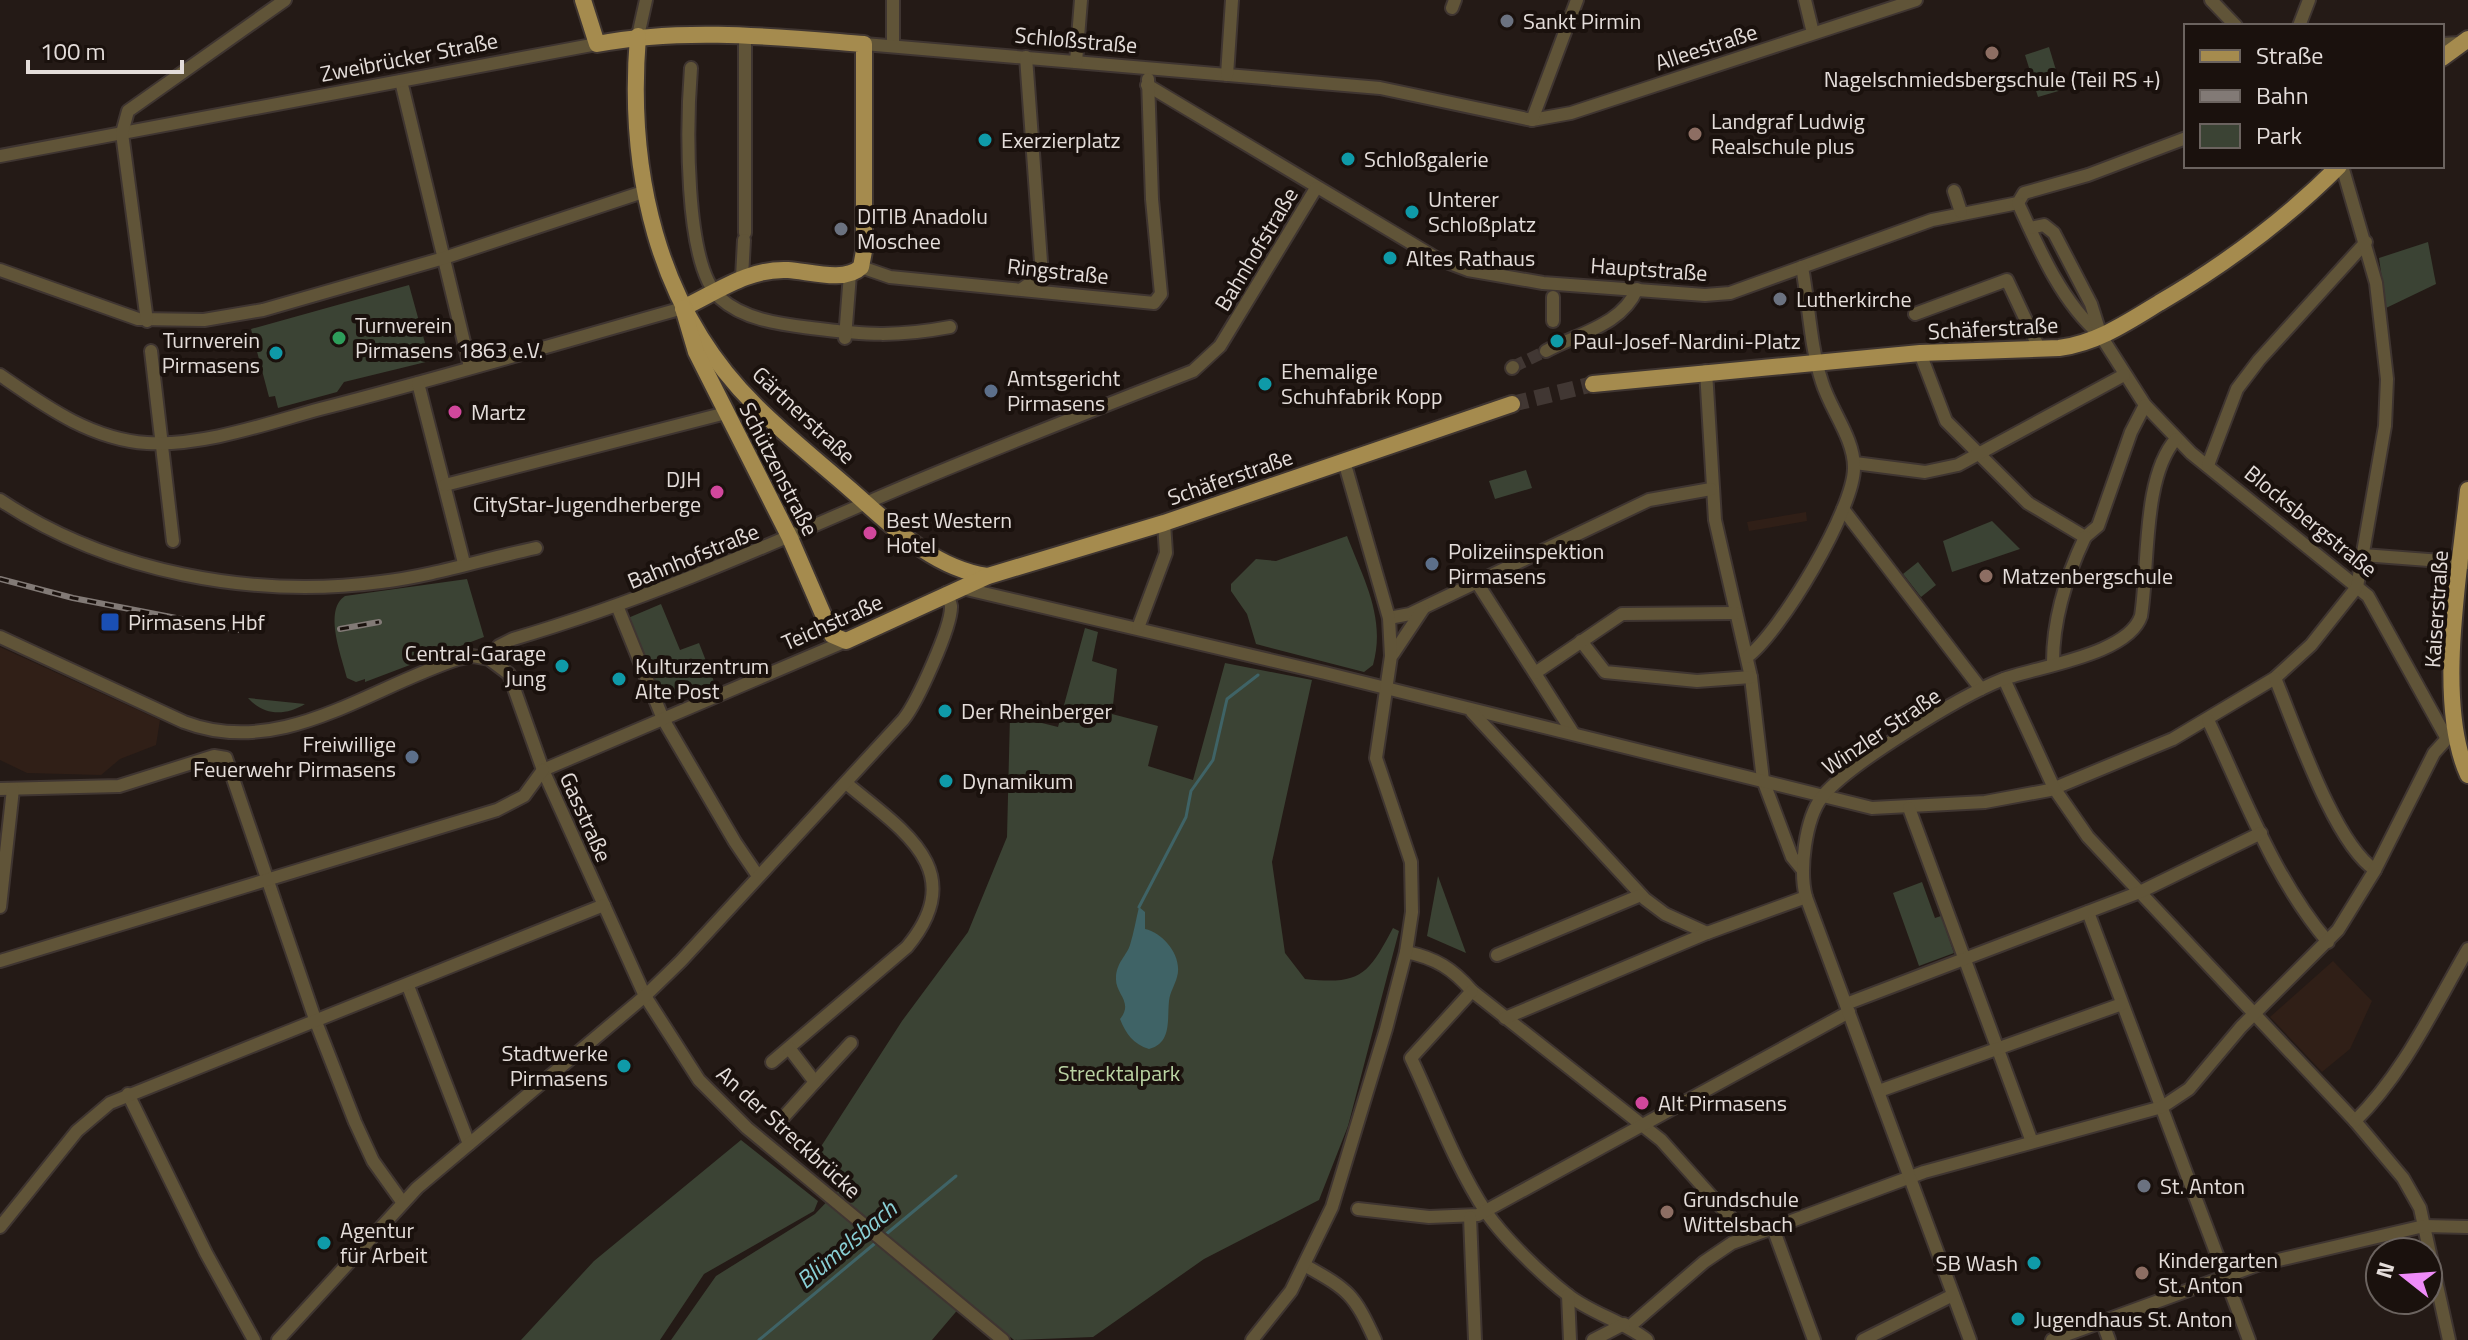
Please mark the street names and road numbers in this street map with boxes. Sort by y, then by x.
street label: Alleestraße [1650,14,1762,80]
street label: Schloßstraße [1013,18,1139,62]
street label: Zweibrücker Straße [317,23,501,91]
street label: Bahnhofstraße [1206,181,1306,317]
street label: Hauptstraße [1589,248,1709,290]
street label: Ringstraße [1006,249,1110,293]
street label: Schäferstraße [1927,308,2059,348]
street label: Gärtnerstraße [745,358,863,472]
street label: Schützenstraße [731,396,827,542]
street label: Schäferstraße [1163,440,1297,514]
street label: Blocksbergstraße [2237,457,2385,585]
street label: Bahnhofstraße [622,514,764,598]
street label: Kaiserstraße [2415,549,2457,669]
street label: Teichstraße [776,585,888,659]
street label: Winzler Straße [1815,679,1947,783]
street label: Gasstraße [551,767,621,867]
street label: An der Streckbrücke [709,1058,869,1206]

